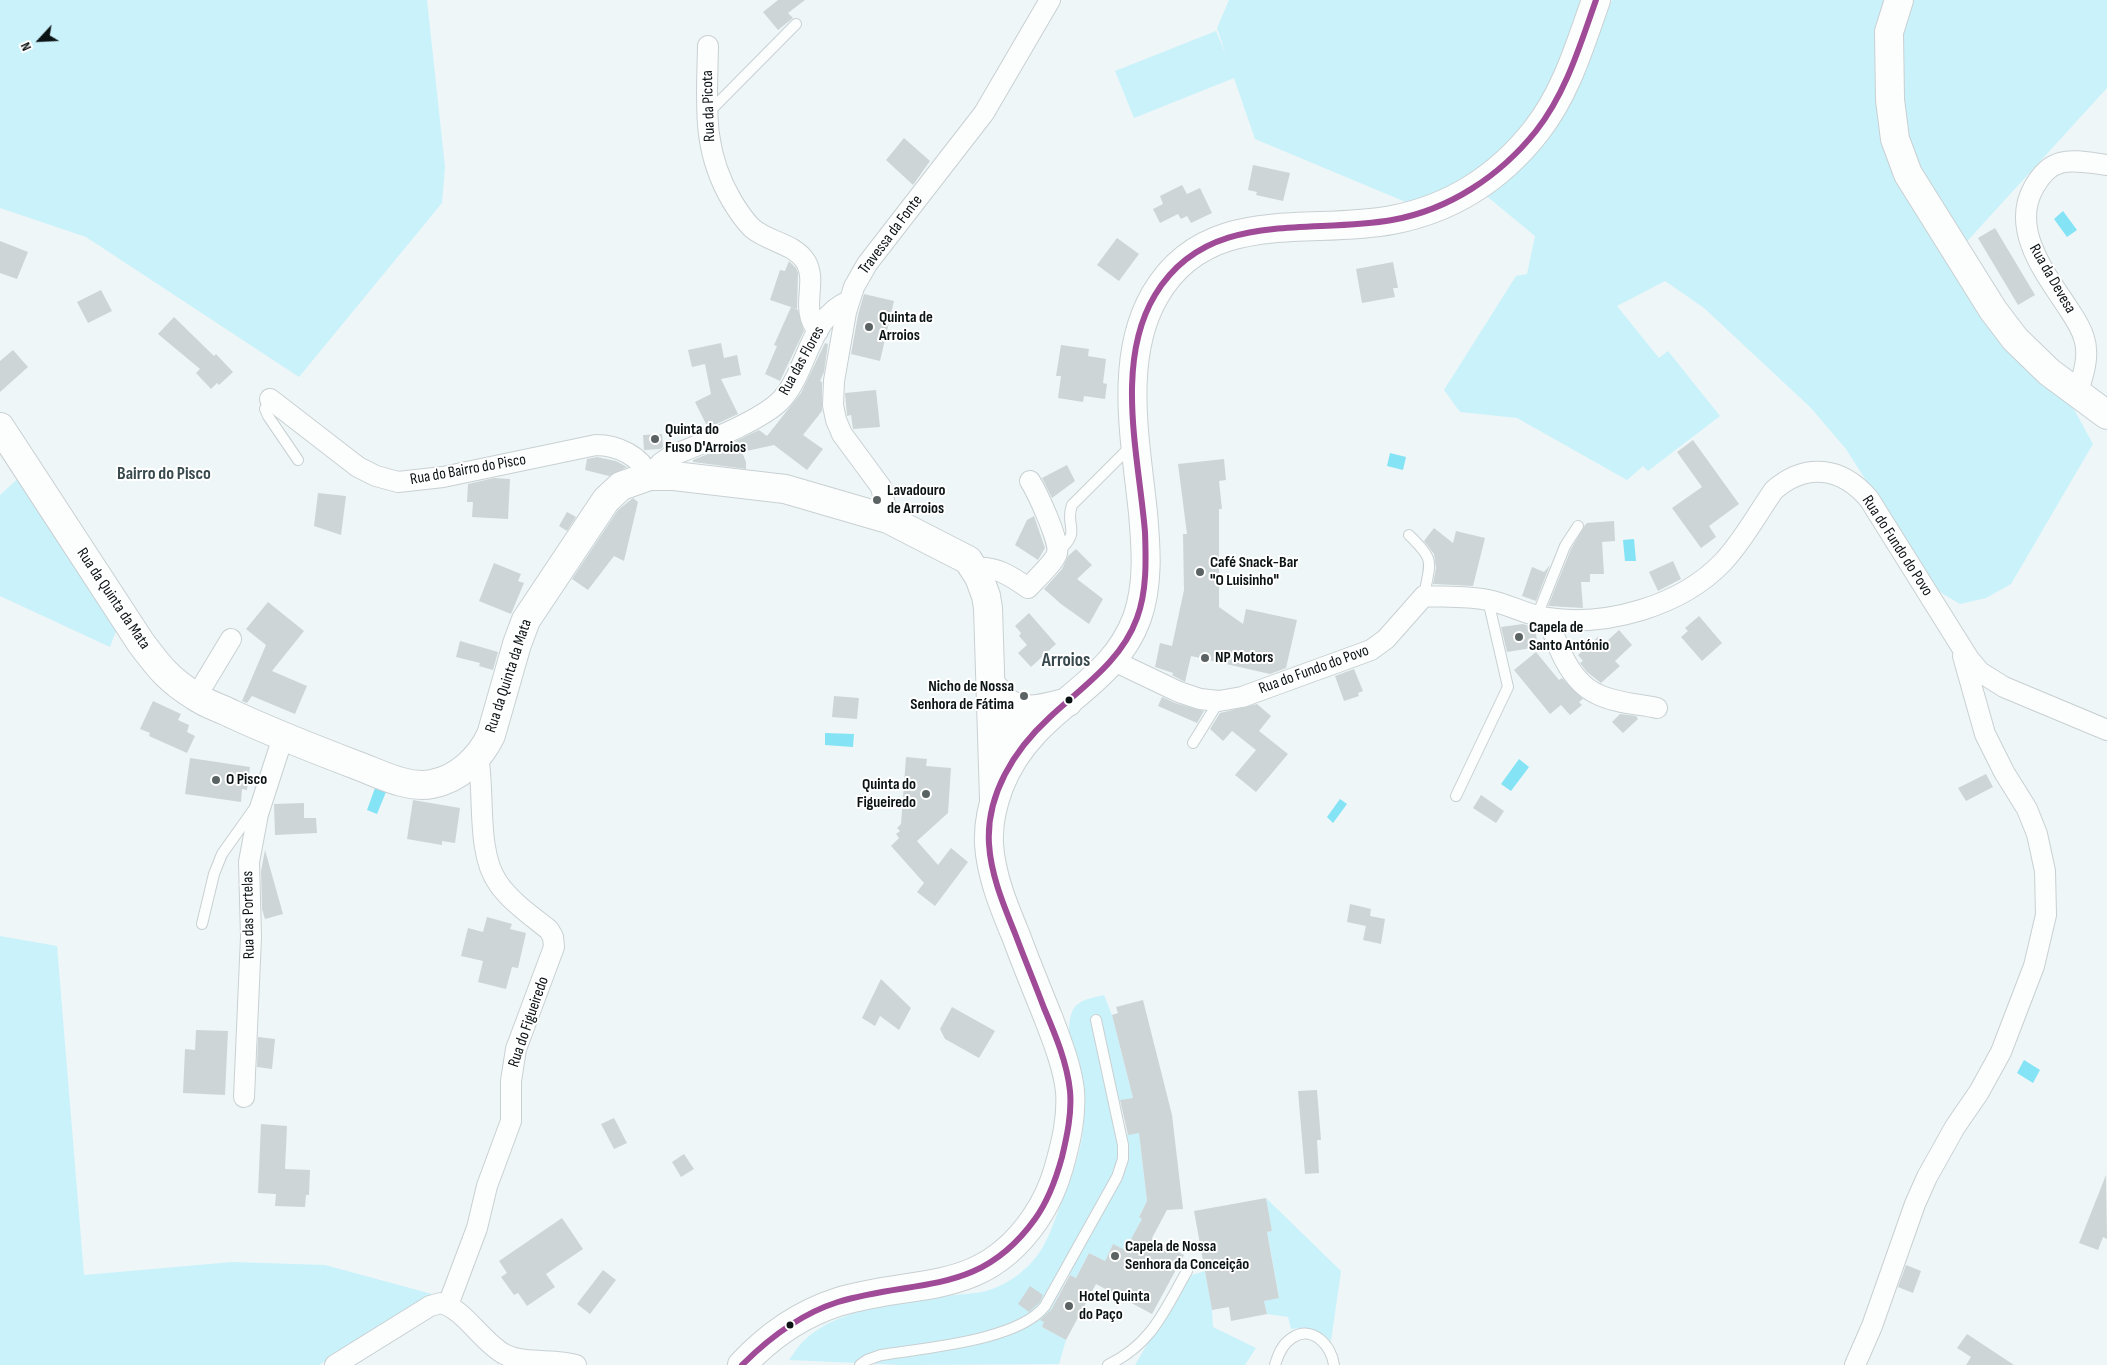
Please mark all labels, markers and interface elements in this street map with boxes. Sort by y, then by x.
north arrow [15,15,65,65]
text: N [17,40,35,54]
street label: Rua da Picota [698,70,720,142]
street label: Travessa da Fonte [855,192,927,278]
street label: Rua da Devesa [2025,241,2079,317]
place label: Quinta de Arroios [879,308,933,346]
marker: Quinta de Arroios [863,321,875,333]
street label: Rua das Flores [775,323,829,399]
place label: Quinta do Fuso D'Arroios [665,420,746,458]
marker: Quinta do Fuso D'Arroios [649,433,661,445]
street label: Rua do Bairro do Pisco [409,450,527,490]
district label: Bairro do Pisco [117,463,211,485]
place label: Lavadouro de Arroios [887,481,946,519]
street label: Rua do Fundo do Povo [1857,492,1937,600]
marker: Lavadouro de Arroios [871,494,883,506]
street label: Rua da Quinta da Mata [72,545,154,653]
place label: Café Snack-Bar "O Luisinho" [1210,553,1298,591]
marker: Café Snack-Bar "O Luisinho" [1194,566,1206,578]
street label: Rua da Quinta da Mata [482,617,536,735]
place label: Capela de Santo António [1529,618,1609,656]
marker: Capela de Santo António [1513,631,1525,643]
street label: Rua do Fundo do Povo [1256,641,1372,699]
place label: NP Motors [1215,648,1273,668]
district label: Arroios [1042,650,1090,672]
marker: NP Motors [1199,652,1211,664]
place label: Nicho de Nossa Senhora de Fátima [910,677,1014,715]
marker: Nicho de Nossa Senhora de Fátima [1018,690,1030,702]
unlabelled marker [1064,695,1074,705]
place label: O Pisco [226,770,267,790]
marker: O Pisco [210,774,222,786]
place label: Quinta do Figueiredo [857,775,916,813]
marker: Quinta do Figueiredo [920,788,932,800]
street label: Rua das Portelas [239,871,259,959]
street label: Rua do Figueiredo [505,974,553,1070]
place label: Capela de Nossa Senhora da Conceição [1125,1237,1249,1275]
marker: Capela de Nossa Senhora da Conceição [1109,1250,1121,1262]
place label: Hotel Quinta do Paço [1079,1287,1150,1325]
marker: Hotel Quinta do Paço [1063,1300,1075,1312]
unlabelled marker [785,1320,795,1330]

